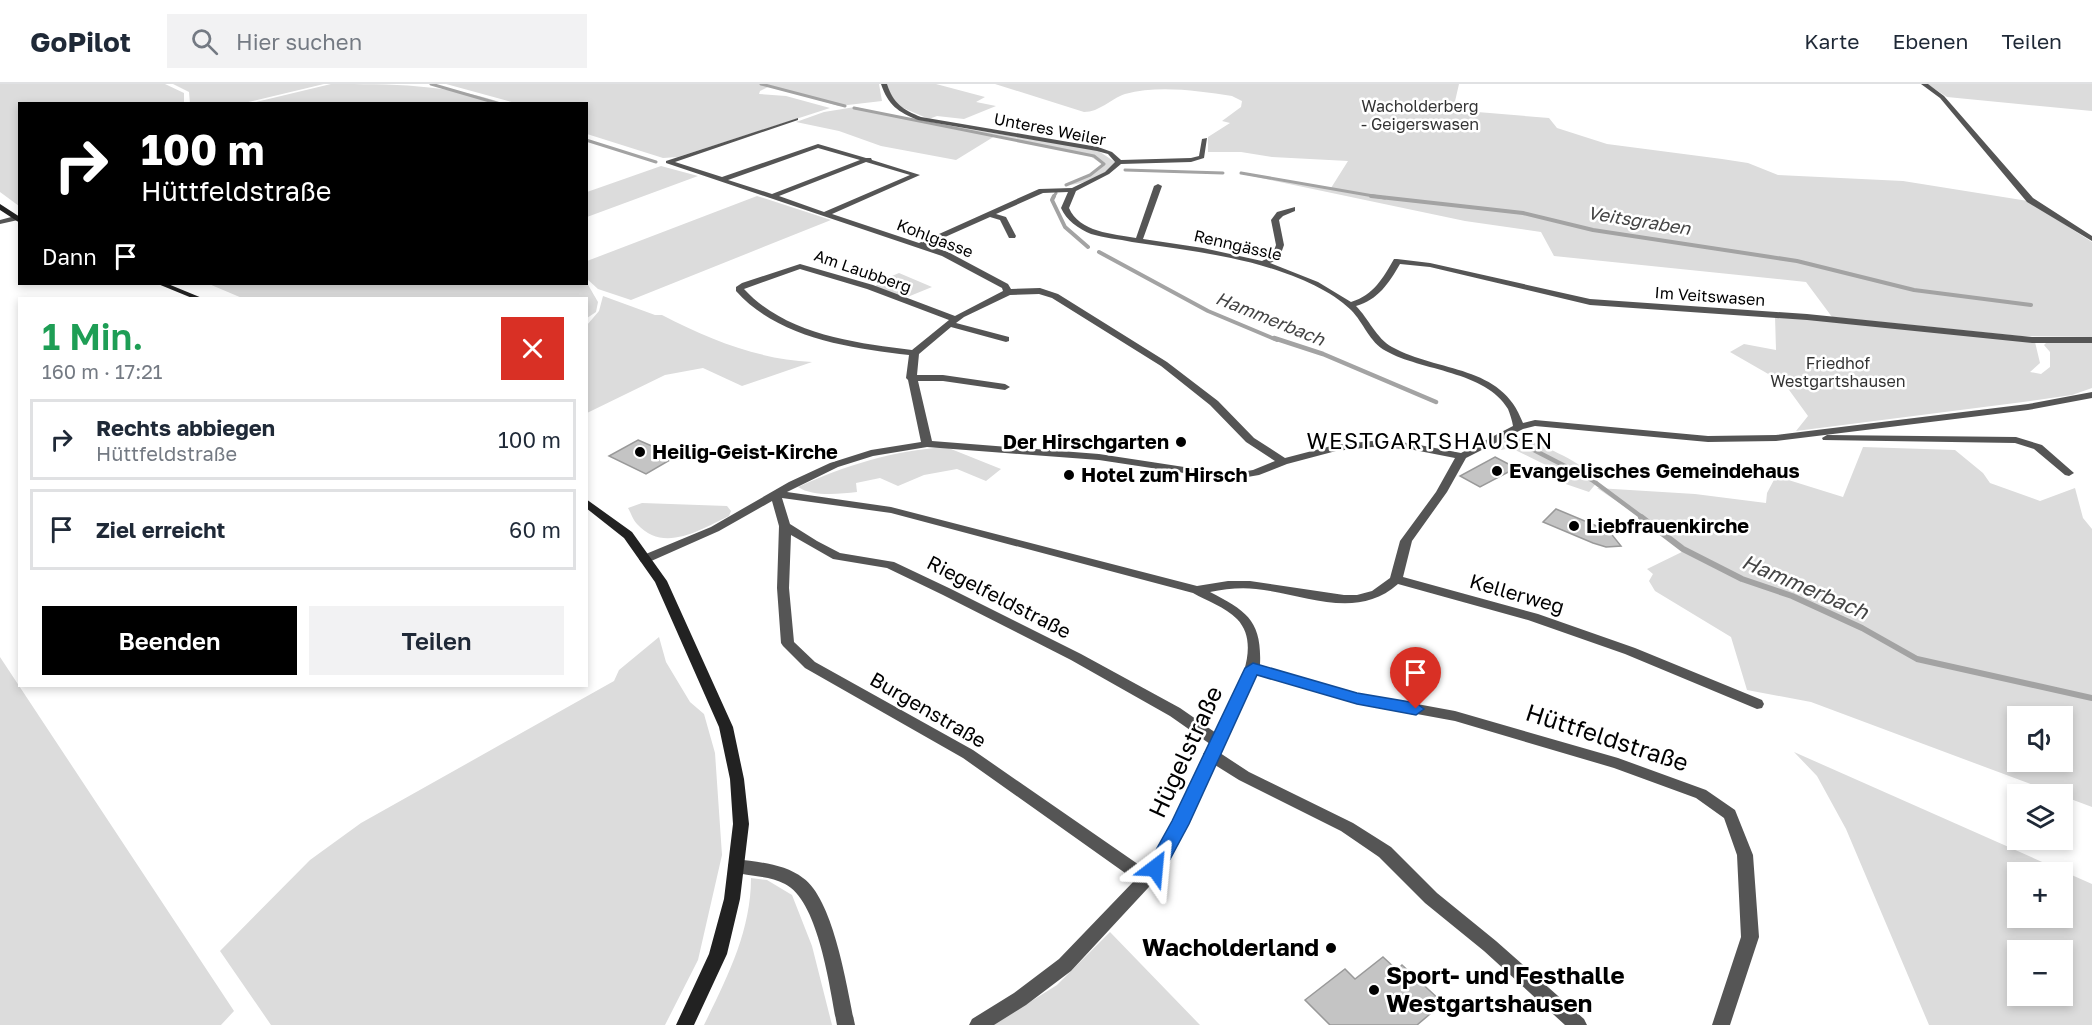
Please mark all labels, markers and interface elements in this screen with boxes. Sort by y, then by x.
search box [167,14,587,68]
text: GoPilot [30,25,131,58]
icon: search [188,25,221,58]
text: Hier suchen [236,28,362,55]
text: Karte [1804,28,1860,54]
text: Ebenen [1893,28,1968,54]
text: Teilen [2001,28,2062,54]
park label: Wacholderberg - Geigerswasen [1361,96,1479,134]
street label: Unteres Weiler [992,108,1108,150]
text: 100 m [141,124,264,174]
icon: right [42,126,120,204]
text: Hüttfeldstraße [141,175,331,207]
water label: Veitsgraben [1586,201,1693,239]
street label: Kohlgasse [894,214,976,262]
street label: Renngässle [1192,225,1284,265]
icon: arrive [109,240,142,273]
text: Dann [42,243,97,270]
street label: Am Laubberg [812,245,914,297]
street label: Im Veitswasen [1654,282,1766,310]
water label: Hammerbach [1213,286,1329,350]
text: 1 Min. [42,315,143,358]
button: close [501,317,564,380]
park label: Friedhof Westgartshausen [1770,353,1906,391]
text: 160 m · 17:21 [42,359,163,383]
text: Rechts abbiegen [96,414,275,441]
icon: right [45,423,78,456]
text: 100 m [498,426,561,453]
district label: WESTGARTSHAUSEN [1306,427,1554,454]
place label: Der Hirschgarten [1003,429,1169,453]
marker: Der Hirschgarten [1174,435,1188,449]
place label: Heilig-Geist-Kirche [652,439,838,463]
text: Hüttfeldstraße [96,441,237,465]
marker: Heilig-Geist-Kirche [633,445,647,459]
place label: Evangelisches Gemeindehaus [1509,458,1800,482]
place label: Hotel zum Hirsch [1081,462,1247,486]
marker: Evangelisches Gemeindehaus [1490,464,1504,478]
marker: Hotel zum Hirsch [1062,468,1076,482]
icon: arrive [45,513,78,546]
place label: Liebfrauenkirche [1586,513,1749,537]
text: Ziel erreicht [96,516,225,543]
text: 60 m [509,516,561,543]
marker: Liebfrauenkirche [1567,519,1581,533]
water label: Hammerbach [1738,548,1873,625]
street label: Riegelfeldstraße [923,549,1075,643]
street label: Kellerweg [1467,568,1567,618]
button: Beenden [42,606,297,675]
button: Teilen [309,606,564,675]
pin [1390,647,1441,709]
icon: arrive [1399,656,1432,689]
street label: Burgenstraße [866,666,991,752]
street label: Hügelstraße [1141,681,1228,822]
street label: Hüttfeldstraße [1523,697,1692,777]
map controls [2007,706,2073,1006]
button: sound [2007,706,2073,772]
button: layers [2007,784,2073,850]
position arrow [1123,836,1187,900]
button: + [2007,862,2073,928]
place label: Wacholderland [1142,932,1319,961]
button: − [2007,940,2073,1006]
marker: Wacholderland [1324,941,1338,955]
place label: Sport- und Festhalle Westgartshausen [1386,960,1625,1017]
marker: Sport- und Festhalle Westgartshausen [1367,983,1381,997]

